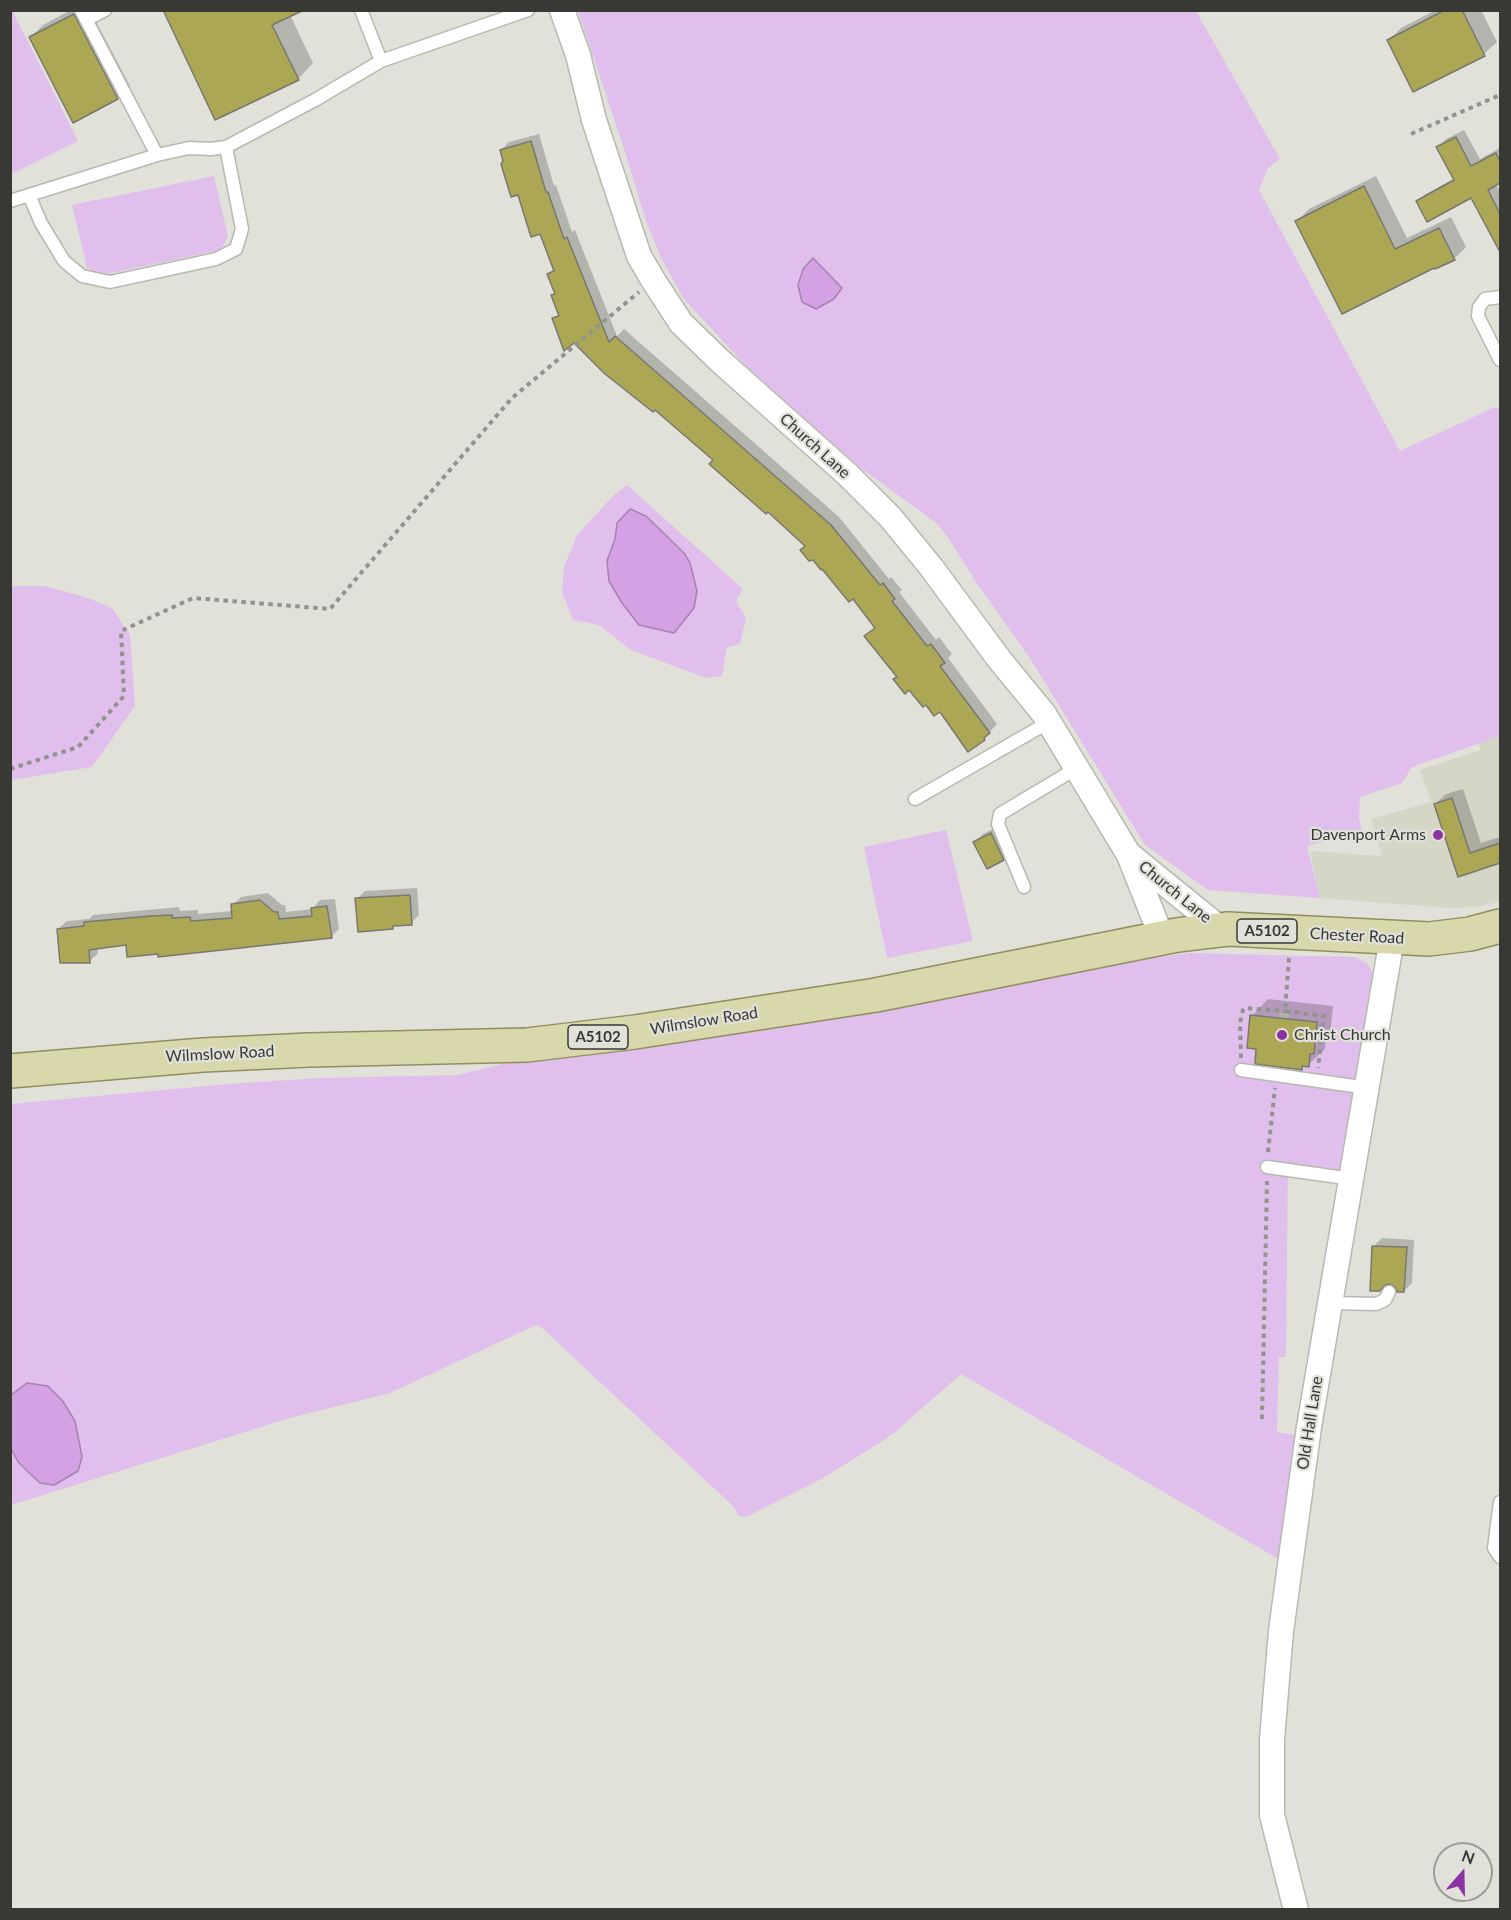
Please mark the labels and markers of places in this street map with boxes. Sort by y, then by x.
place label: Davenport Arms [1310,825,1426,845]
marker: Davenport Arms [1431,828,1445,842]
place label: Christ Church [1294,1025,1391,1045]
marker: Christ Church [1275,1028,1289,1042]

